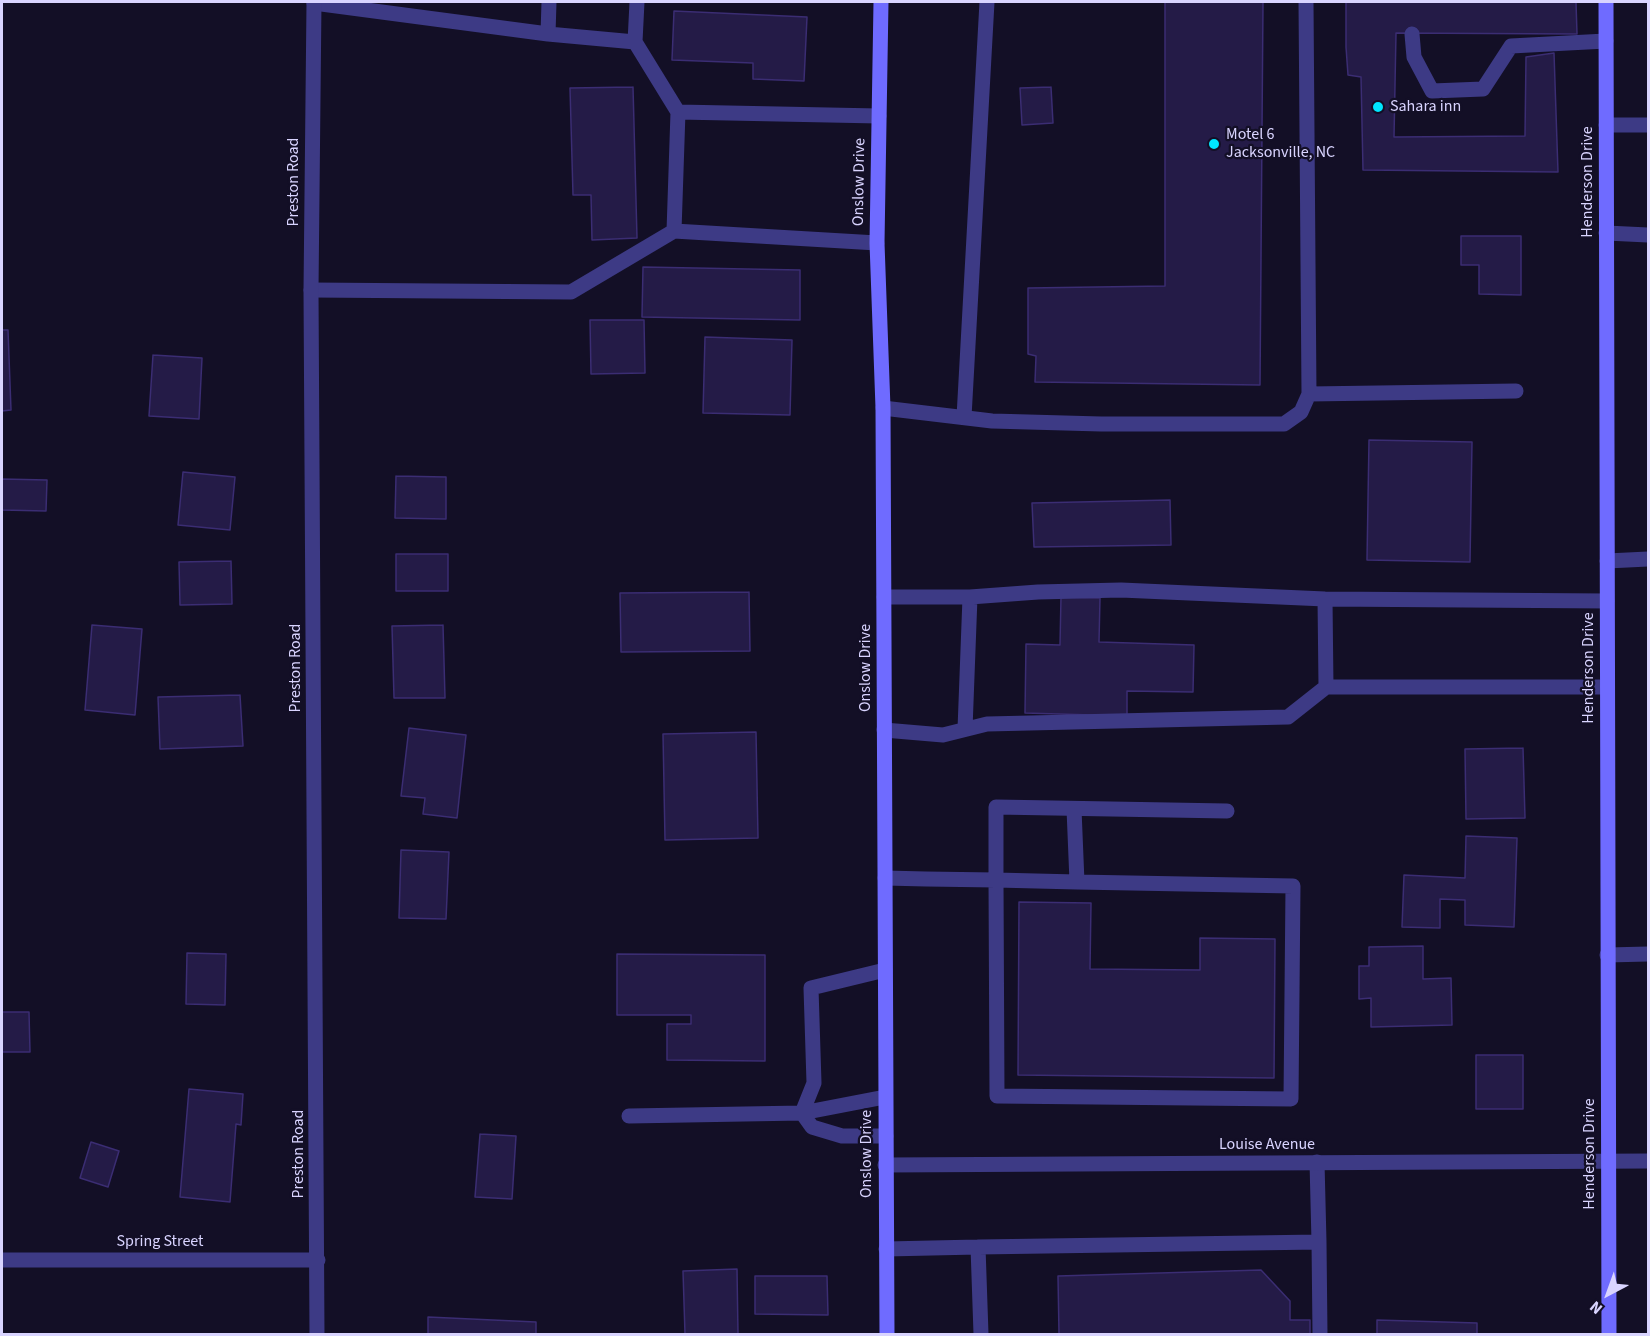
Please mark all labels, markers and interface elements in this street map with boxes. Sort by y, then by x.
place label: Sahara inn [1390,97,1461,117]
marker: Sahara inn [1371,100,1385,114]
place label: Motel 6 Jacksonville, NC [1226,125,1335,163]
street label: Henderson Drive [1578,126,1598,238]
marker: Motel 6 Jacksonville, NC [1207,137,1221,151]
street label: Preston Road [284,138,304,226]
street label: Onslow Drive [850,138,870,226]
street label: Henderson Drive [1579,612,1599,724]
street label: Preston Road [286,624,306,712]
street label: Onslow Drive [856,624,876,712]
street label: Henderson Drive [1580,1098,1600,1210]
street label: Preston Road [289,1110,309,1198]
street label: Onslow Drive [857,1110,877,1198]
street label: Louise Avenue [1219,1135,1315,1155]
street label: Spring Street [116,1232,204,1252]
north arrow [1578,1264,1638,1324]
text: N [1585,1296,1607,1319]

